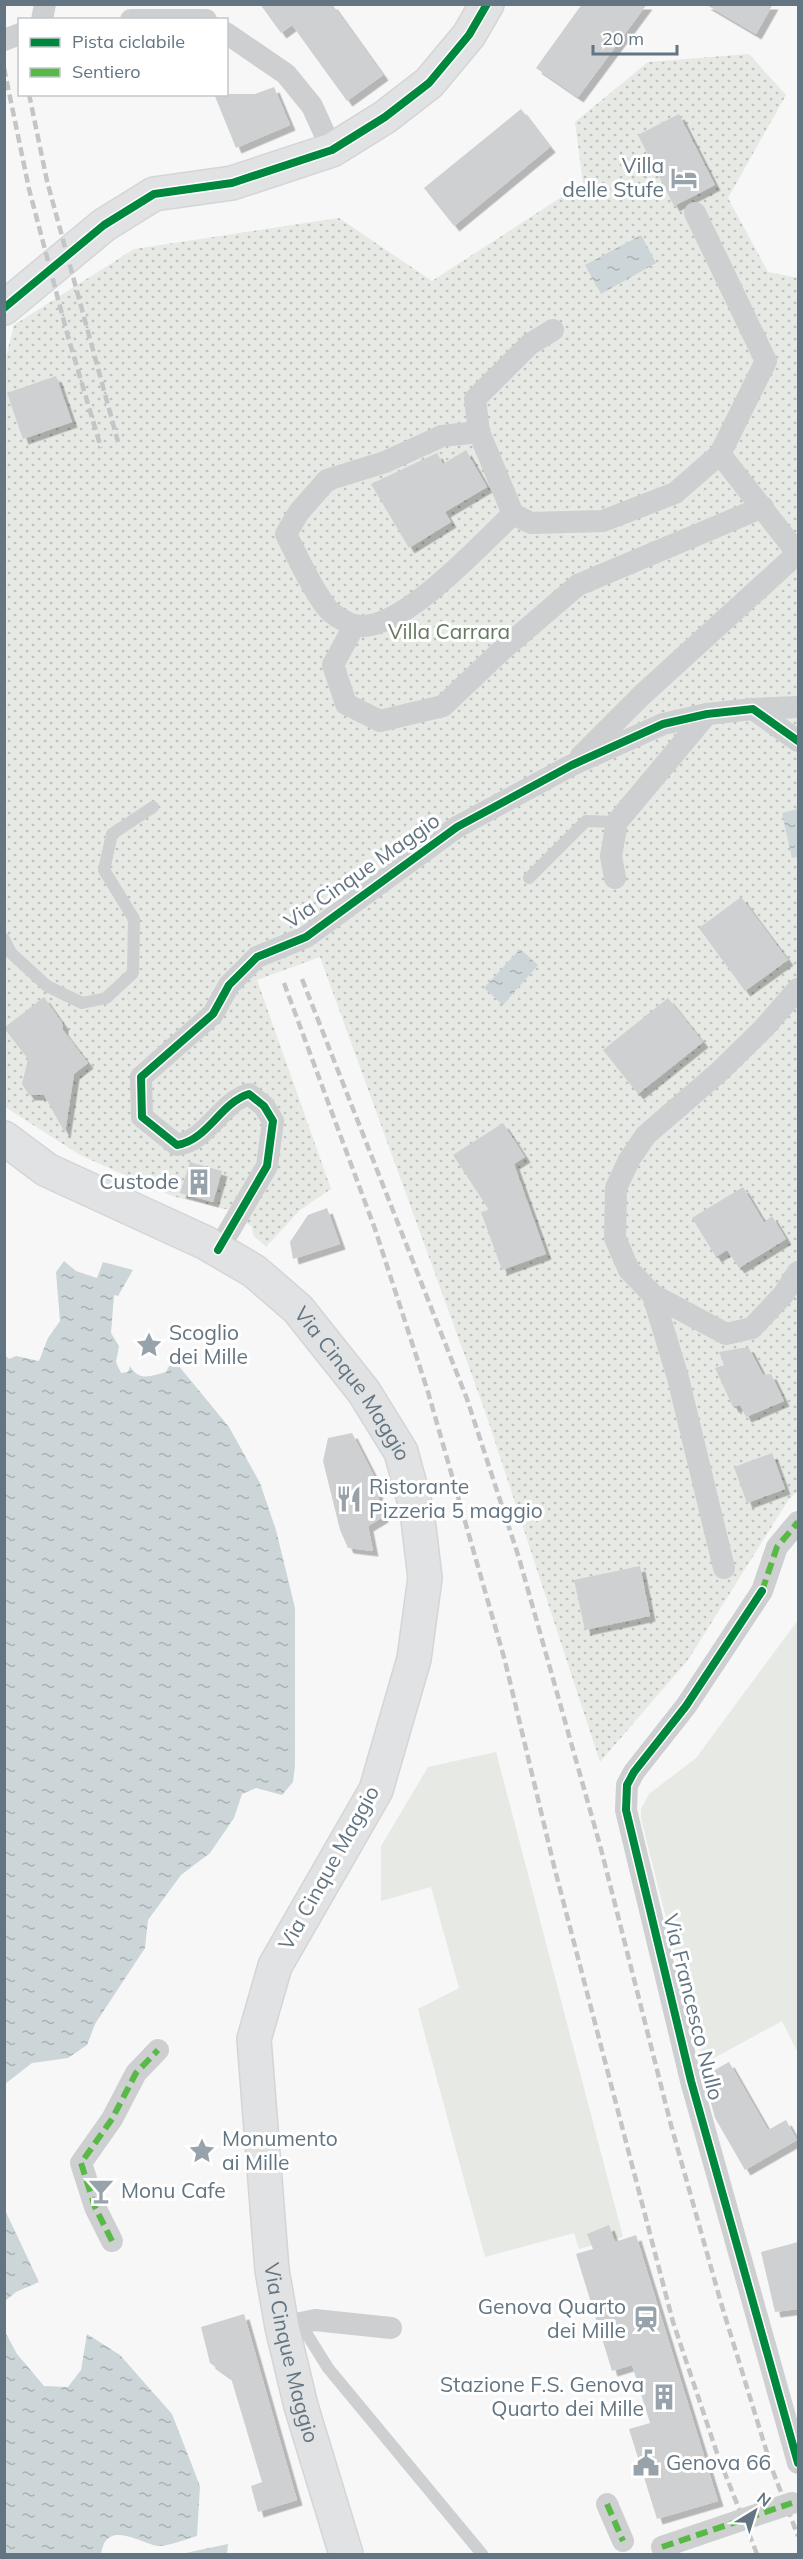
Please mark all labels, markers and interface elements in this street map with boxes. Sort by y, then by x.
legend [18,18,228,96]
scale bar [593,18,677,56]
text: 20 m [602,27,644,50]
text: Pista ciclabile [72,30,185,53]
text: Sentiero [72,60,141,83]
place label: Villa delle Stufe [562,152,664,202]
hotel icon: Villa delle Stufe [669,163,699,193]
park label: Villa Carrara [388,618,510,644]
street label: Via Cinque Maggio [279,807,444,934]
building icon: Custode [184,1167,214,1197]
place label: Custode [99,1168,179,1194]
street label: Via Cinque Maggio [289,1301,417,1463]
place label: Scoglio dei Mille [169,1319,248,1369]
place icon: Scoglio dei Mille [134,1330,164,1360]
place label: Ristorante Pizzeria 5 maggio [369,1473,543,1523]
restaurant icon: Ristorante Pizzeria 5 maggio [334,1484,364,1514]
street label: Via Cinque Maggio [272,1781,384,1954]
street label: Via Francesco Nullo [658,1911,730,2103]
place label: Monumento ai Mille [222,2125,338,2175]
place icon: Monumento ai Mille [187,2136,217,2166]
bar icon: Monu Cafe [86,2176,116,2206]
place label: Monu Cafe [121,2177,226,2203]
street label: Via Cinque Maggio [259,2261,325,2446]
place label: Genova Quarto dei Mille [478,2293,626,2343]
station icon: Genova Quarto dei Mille [631,2304,661,2334]
place label: Stazione F.S. Genova Quarto dei Mille [440,2371,644,2421]
building icon: Stazione F.S. Genova Quarto dei Mille [649,2382,679,2412]
public building icon: Genova 66 [631,2448,661,2478]
place label: Genova 66 [666,2449,771,2475]
north arrow [725,2481,785,2541]
text: N [753,2488,775,2511]

